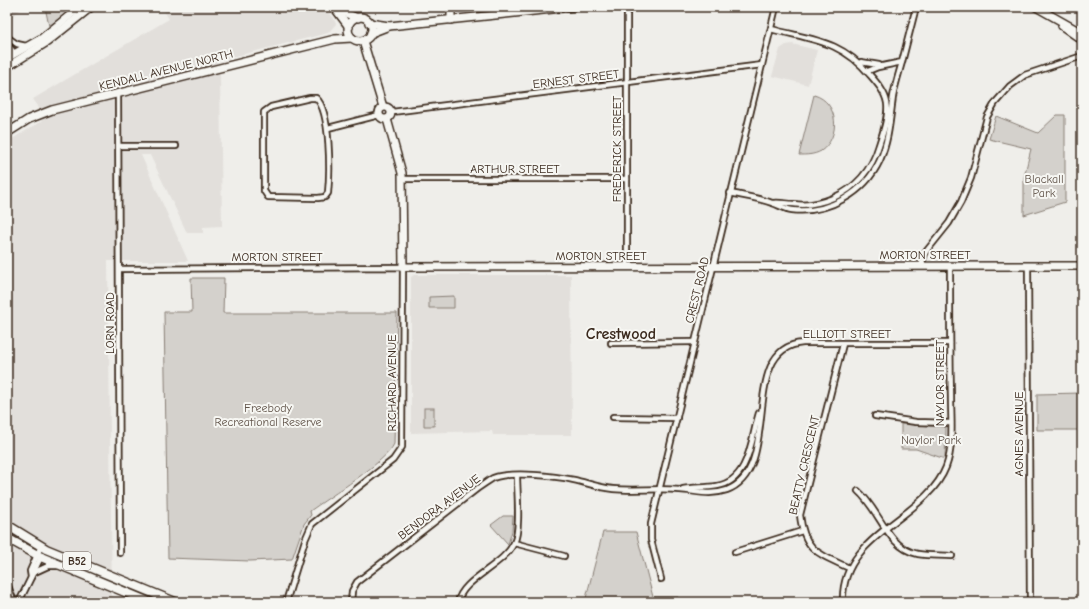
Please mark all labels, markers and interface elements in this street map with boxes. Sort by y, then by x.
street label: KENDALL AVENUE NORTH [98,47,234,93]
street label: ERNEST STREET [532,67,621,91]
street label: FREDERICK STREET [610,95,624,202]
street label: ARTHUR STREET [470,162,560,176]
park label: Blackall Park [1024,172,1064,200]
street label: MORTON STREET [880,248,971,262]
street label: MORTON STREET [556,249,647,263]
street label: MORTON STREET [232,250,323,264]
street label: CREST ROAD [682,255,712,325]
street label: LORN ROAD [103,292,117,354]
district label: Crestwood [586,325,656,343]
street label: ELLIOTT STREET [803,327,892,341]
street label: RICHARD AVENUE [385,335,399,431]
street label: NAYLOR STREET [933,339,947,426]
street label: AGNES AVENUE [1012,392,1026,476]
park label: Freebody Recreational Reserve [214,401,322,429]
street label: BEATTY CRESCENT [786,413,822,516]
park label: Naylor Park [901,433,961,447]
street label: BENDORA AVENUE [395,471,483,543]
road number: B52 [63,552,91,570]

